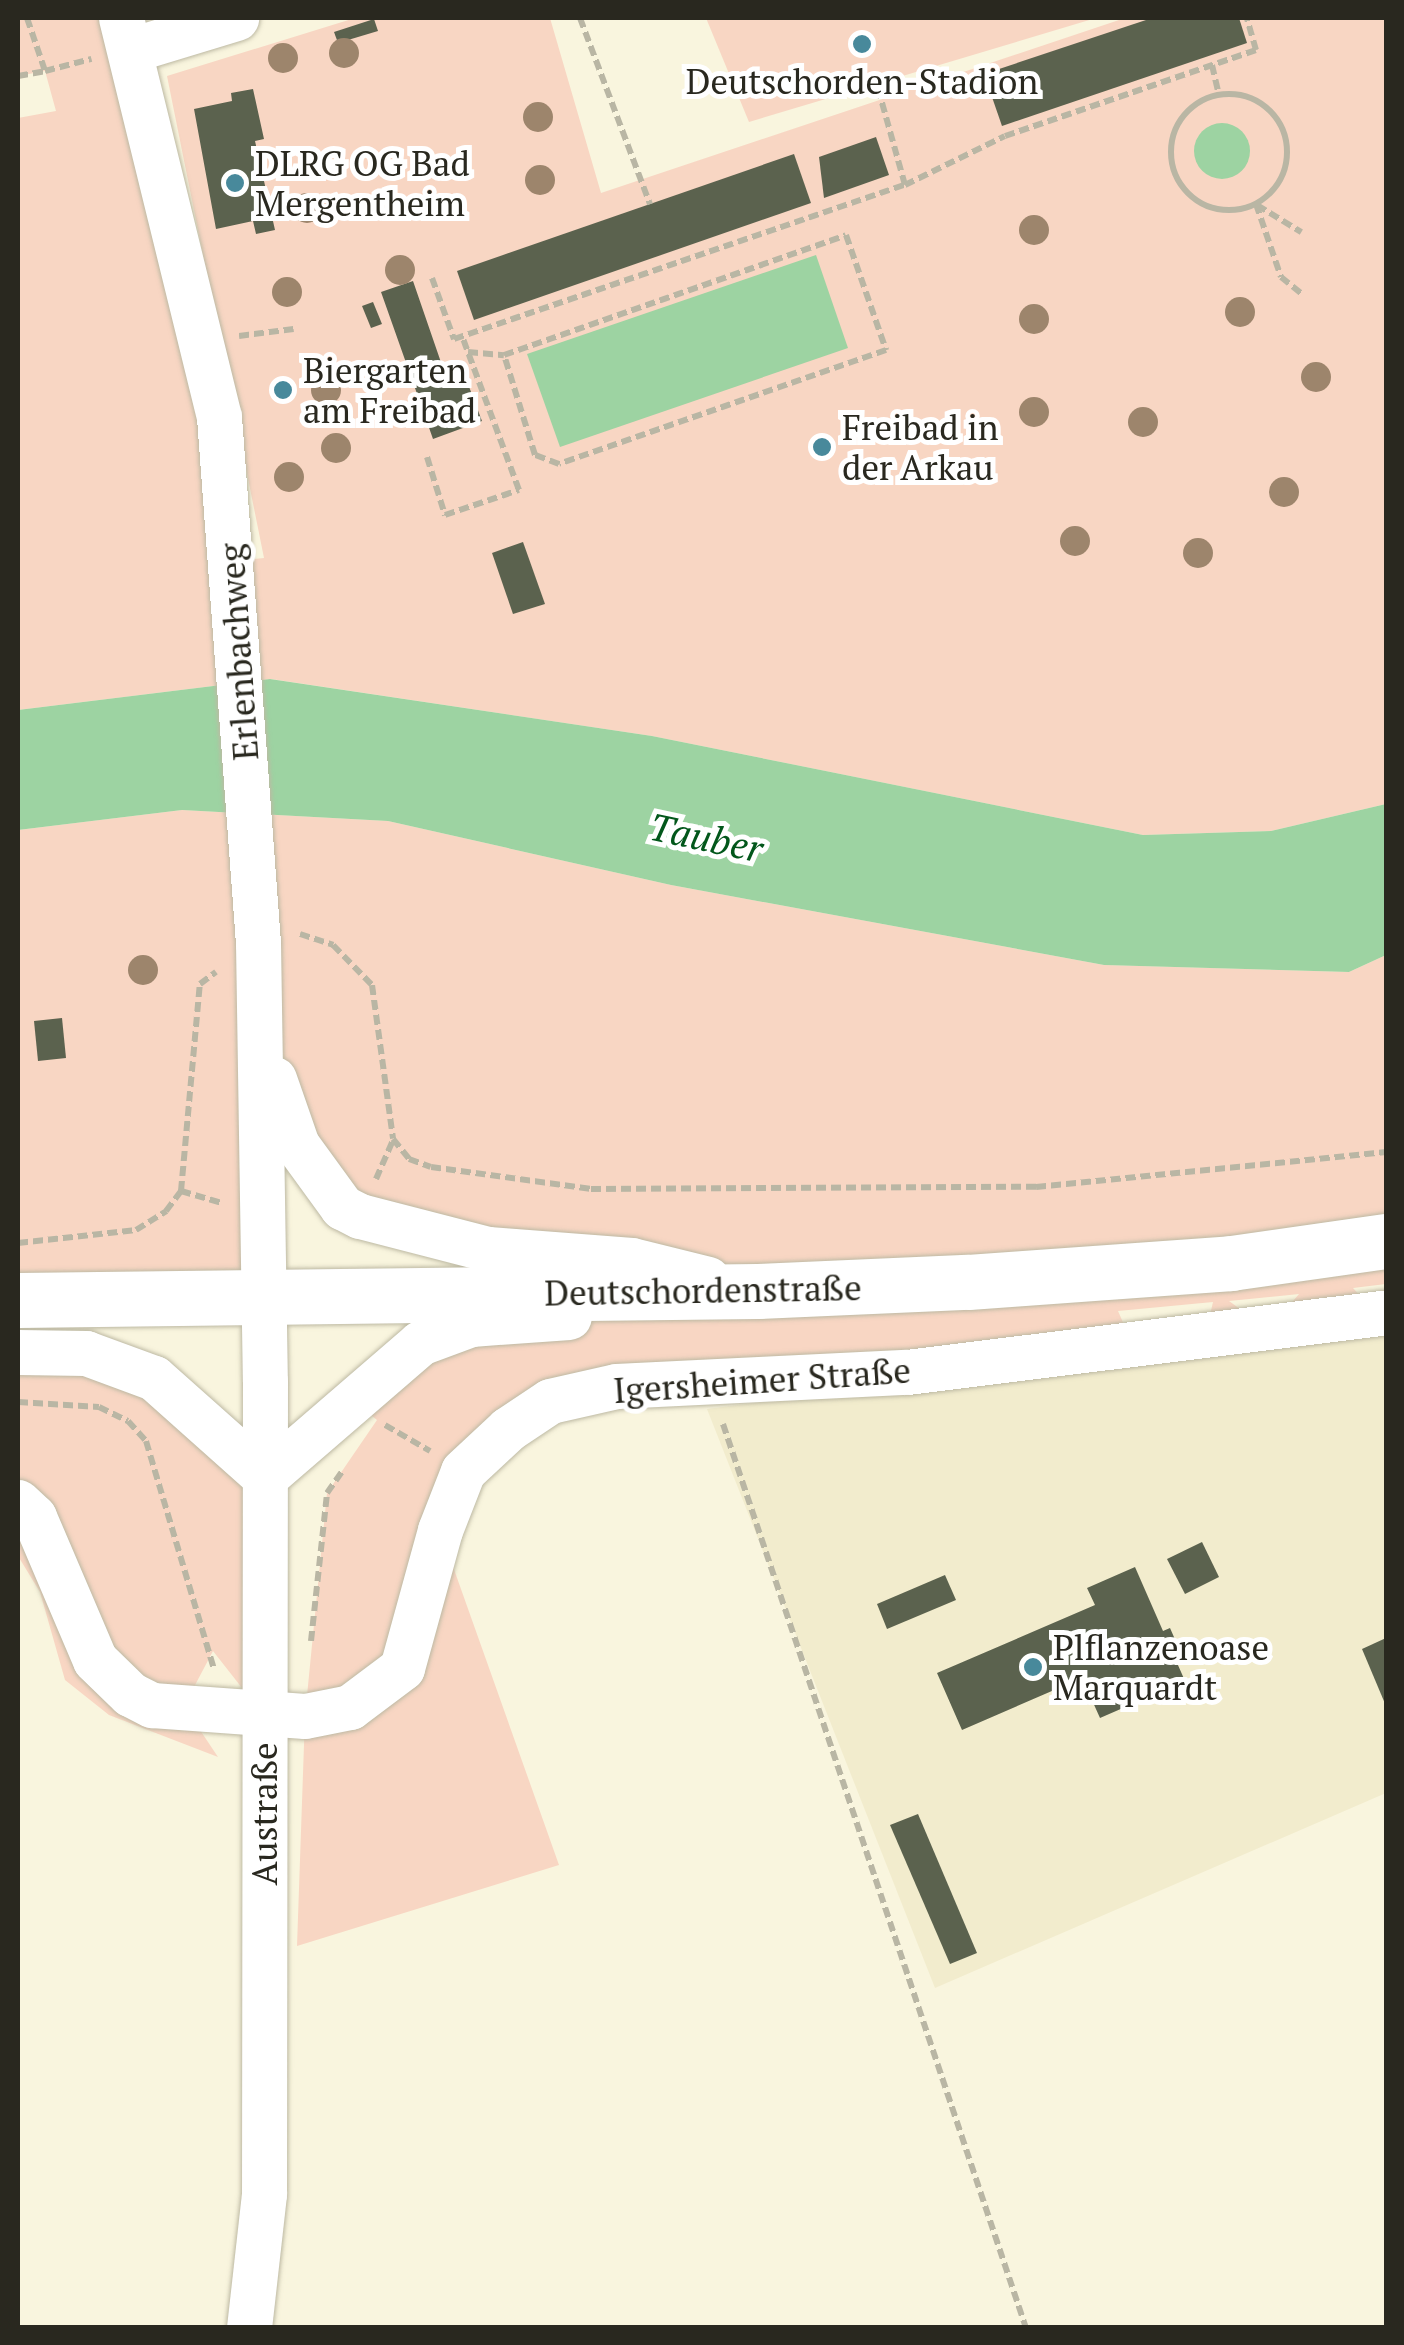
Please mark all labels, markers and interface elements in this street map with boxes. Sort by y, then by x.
marker: Deutschorden-Stadion [851,33,873,55]
place label: Deutschorden-Stadion [686,60,1038,102]
place label: DLRG OG Bad Mergentheim [255,142,470,224]
marker: DLRG OG Bad Mergentheim [224,172,246,194]
place label: Biergarten am Freibad [303,349,476,431]
marker: Biergarten am Freibad [272,379,294,401]
place label: Freibad in der Arkau [842,406,999,488]
marker: Freibad in der Arkau [811,436,833,458]
street label: Erlenbachweg [209,542,267,762]
water label: Tauber [645,804,767,872]
street label: Deutschordenstraße [544,1266,862,1314]
street label: Igersheimer Straße [612,1349,912,1411]
place label: Plflanzenoase Marquardt [1053,1626,1269,1708]
marker: Plflanzenoase Marquardt [1022,1656,1044,1678]
street label: Austraße [243,1742,285,1886]

